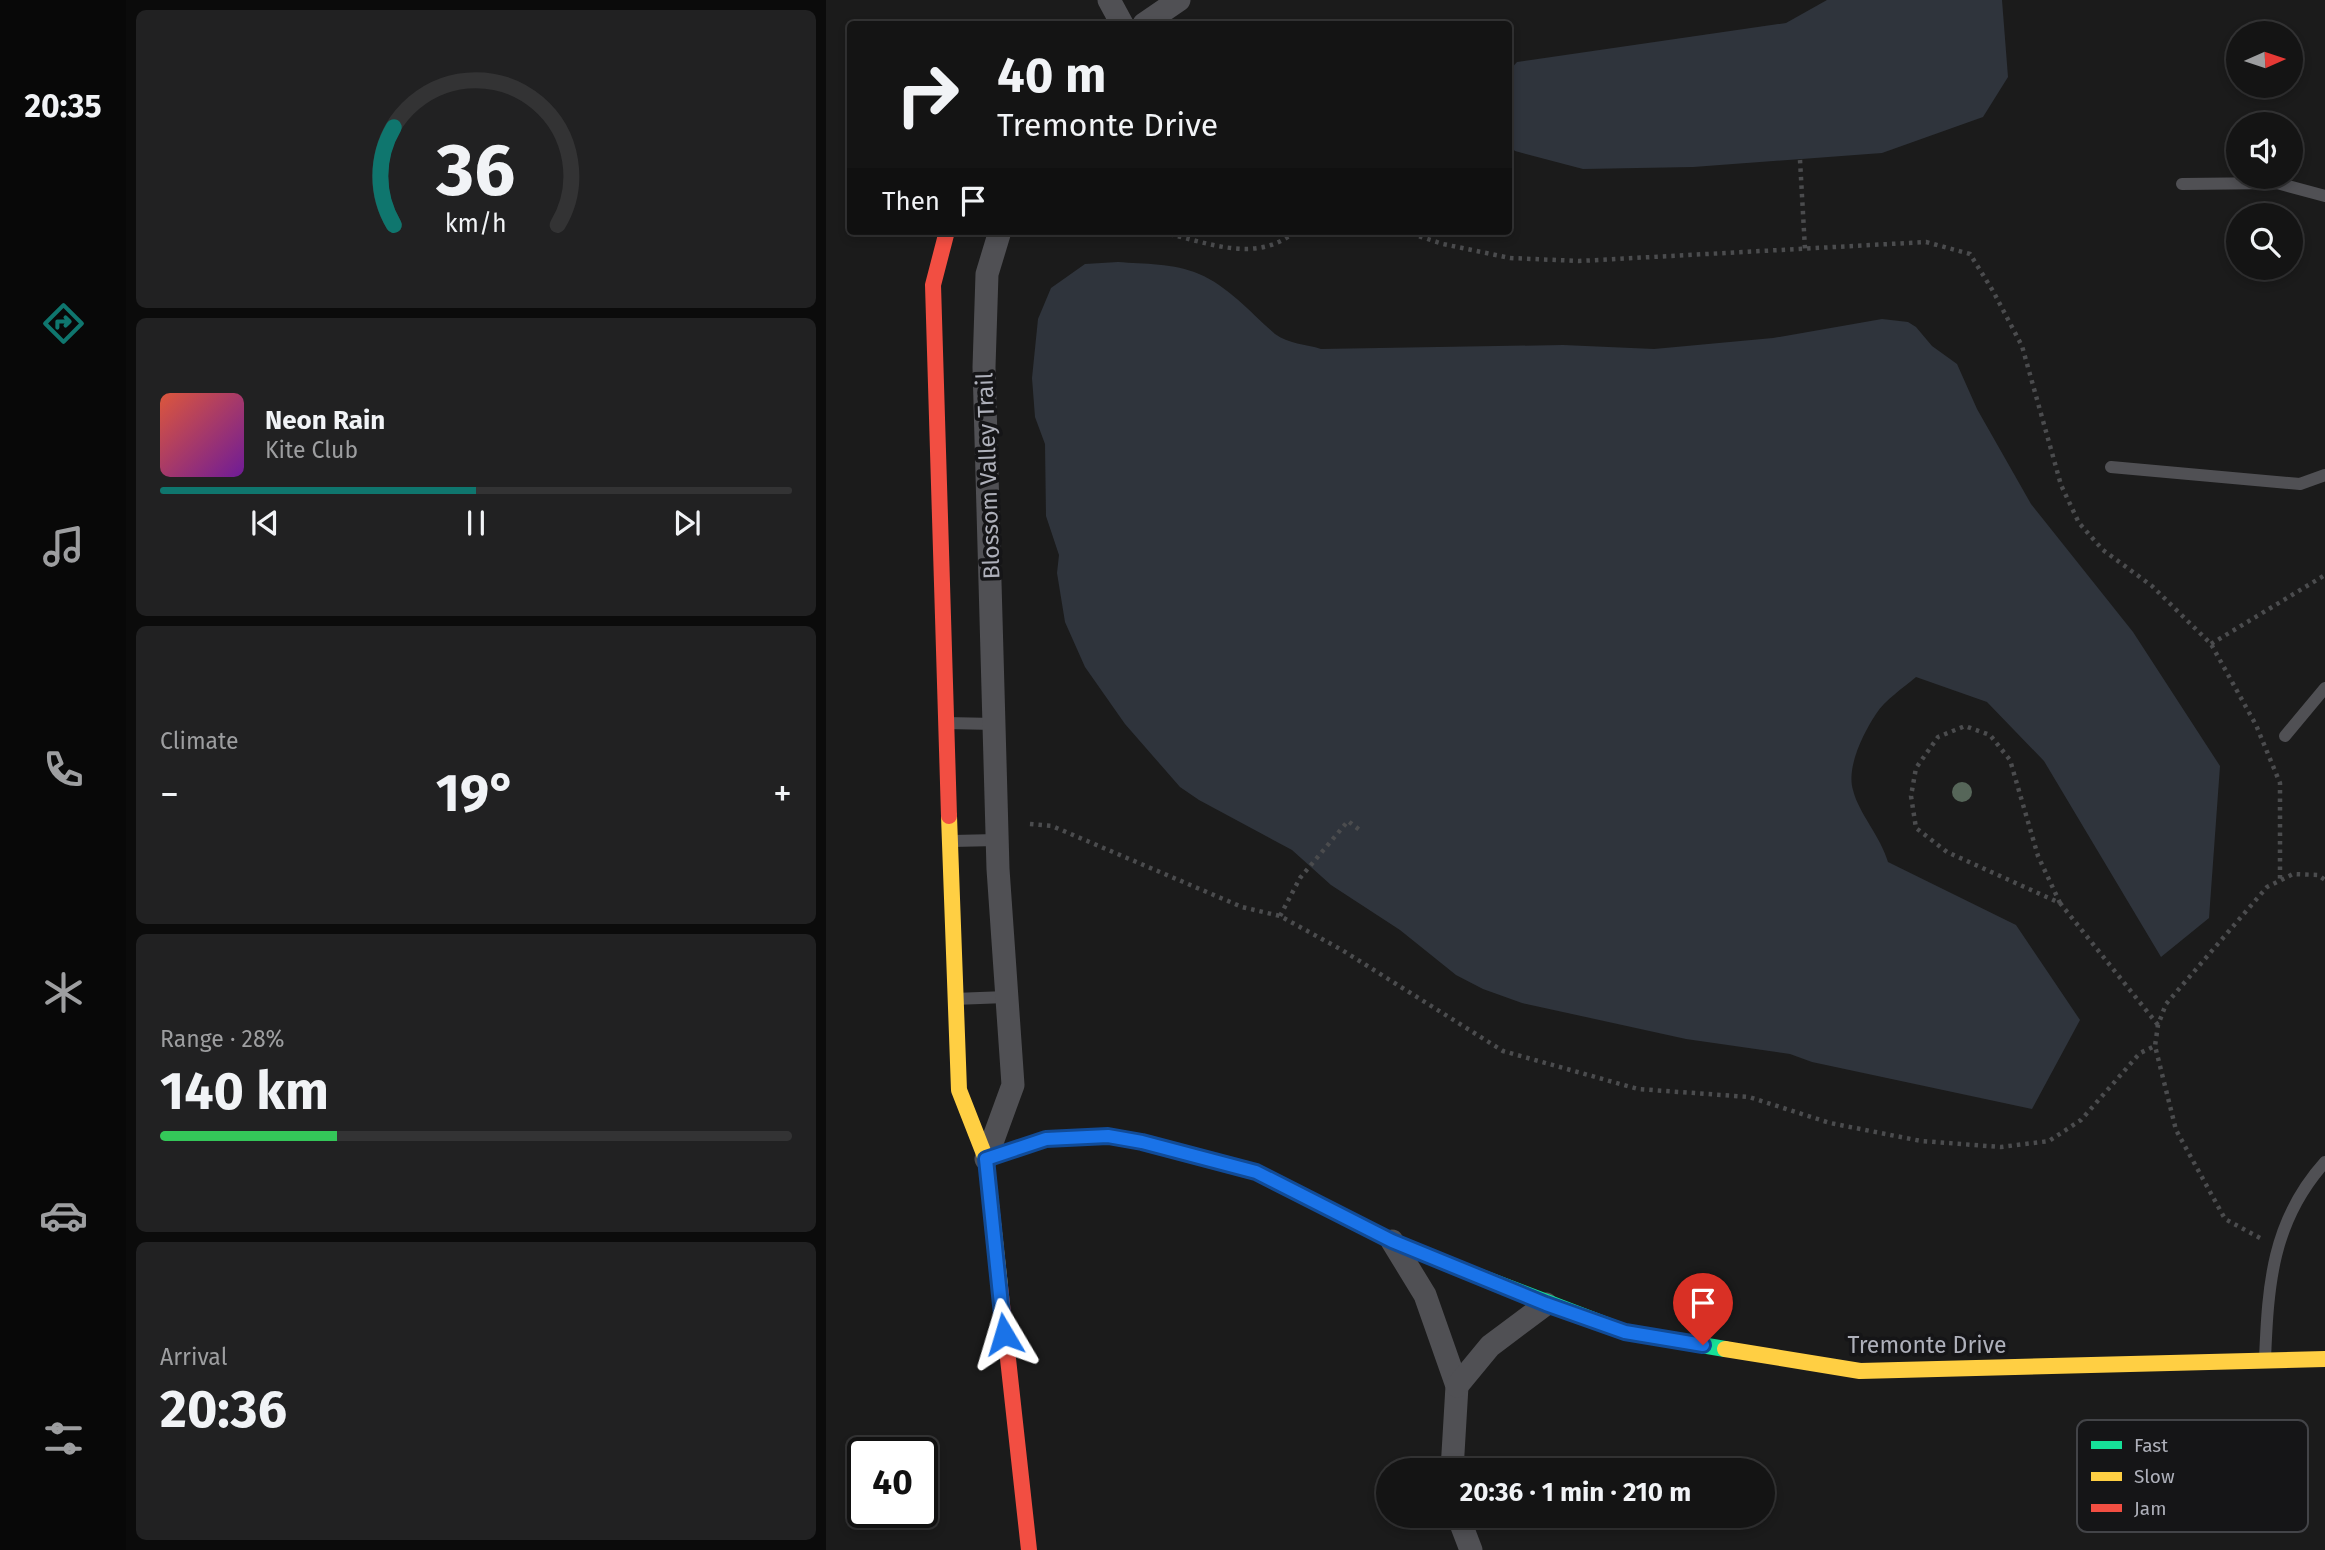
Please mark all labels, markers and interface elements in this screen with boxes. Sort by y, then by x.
north arrow [2226,21,2303,98]
map controls [2226,21,2303,280]
text: 40 m [997,46,1106,105]
icon: right [882,49,973,140]
text: 20:35 [24,87,102,125]
text: Tremonte Drive [997,106,1218,144]
button: sound [2226,112,2303,189]
text: 36 [436,127,515,214]
icon: arrive [954,182,992,220]
text: Then [882,186,940,217]
button: search [2226,203,2303,280]
text: km/h [445,209,507,239]
icon: directions [39,299,88,348]
street label: Blossom Valley Trail [970,372,1006,580]
text: Neon Rain [265,405,385,436]
text: Kite Club [265,436,358,464]
icon: previous [246,504,284,542]
icon: pause [457,504,495,542]
icon: next [668,504,706,542]
icon: music [39,522,88,571]
text: Climate [160,727,239,755]
icon: phone [39,745,88,794]
text: 19° [436,762,516,825]
text: − [160,771,179,817]
text: + [773,771,792,817]
icon: climate [39,968,88,1017]
text: Range · 28% [160,1025,285,1053]
text: 140 km [160,1060,329,1123]
icon: car [39,1191,88,1240]
pin [1673,1273,1733,1345]
icon: arrive [1684,1284,1722,1322]
position arrow [967,1297,1041,1371]
street label: Tremonte Drive [1847,1331,2007,1359]
text: Arrival [160,1343,227,1371]
text: 20:36 [160,1378,287,1441]
icon: filters [39,1414,88,1463]
legend [2077,1420,2308,1532]
text: Fast [2134,1434,2168,1457]
speed limit sign: 40 [847,1437,938,1528]
text: Slow [2134,1465,2175,1488]
text: 20:36 · 1 min · 210 m [1460,1477,1691,1508]
text: Jam [2134,1497,2166,1520]

